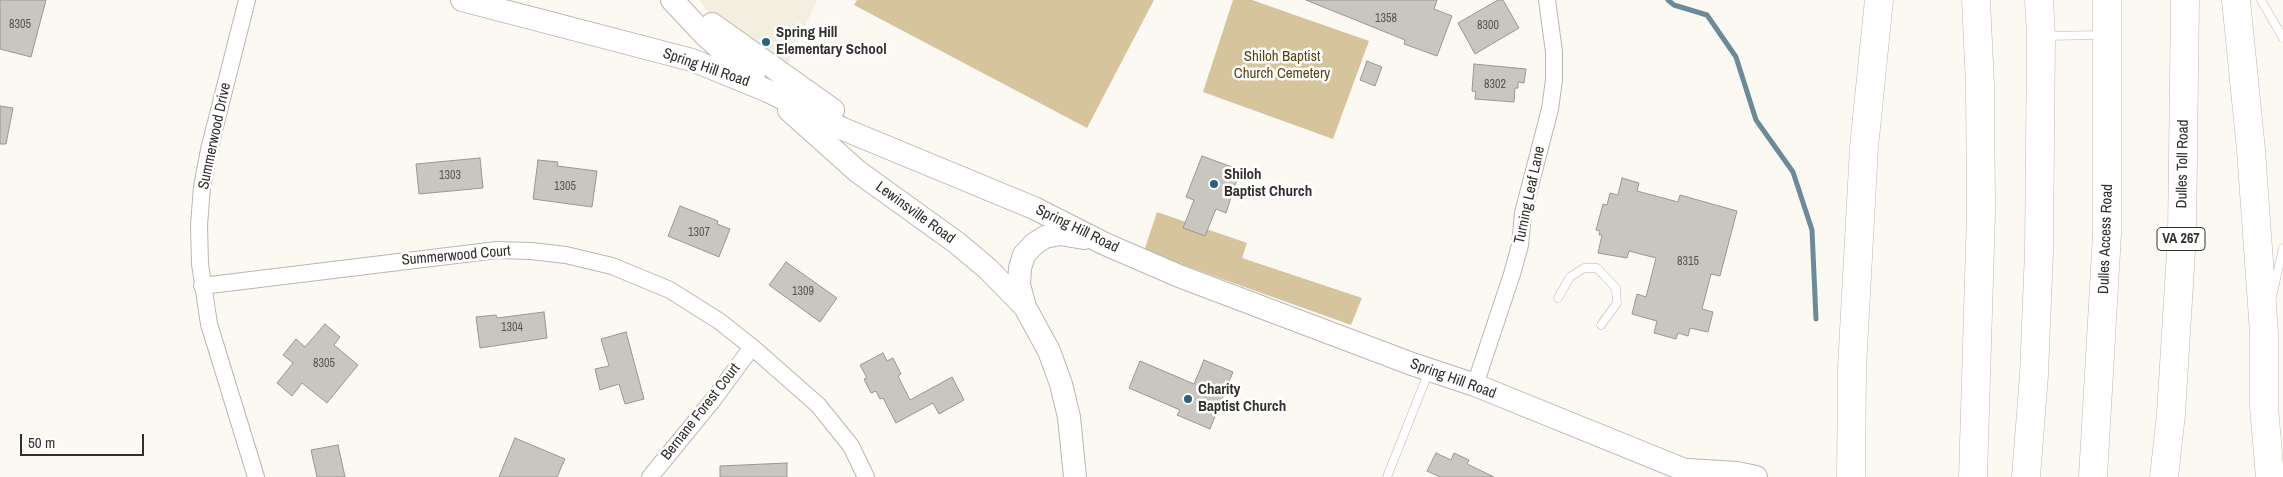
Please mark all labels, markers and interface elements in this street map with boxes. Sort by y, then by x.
house number: 1358 [1375,12,1397,26]
house number: 8305 [9,18,31,32]
house number: 8300 [1477,19,1499,33]
place label: Spring Hill Elementary School [776,24,887,59]
marker: Spring Hill Elementary School [760,36,772,48]
street label: Spring Hill Road [660,45,752,91]
park label: Shiloh Baptist Church Cemetery [1234,48,1330,83]
house number: 8302 [1484,78,1506,92]
street label: Summerwood Drive [195,81,235,191]
street label: Dulles Toll Road [2173,119,2193,209]
street label: Turning Leaf Lane [1511,144,1549,246]
place label: Shiloh Baptist Church [1224,166,1312,201]
house number: 1303 [439,169,461,183]
street label: Lewinsville Road [872,178,958,248]
marker: Shiloh Baptist Church [1208,178,1220,190]
house number: 1305 [554,180,576,194]
street label: Dulles Access Road [2095,184,2117,294]
street label: Spring Hill Road [1033,201,1121,257]
house number: 1307 [688,226,710,240]
road number: VA 267 [2157,228,2205,250]
street label: Summerwood Court [401,242,511,270]
house number: 8315 [1677,255,1699,269]
house number: 1309 [792,285,814,299]
house number: 1304 [501,321,523,335]
street label: Spring Hill Road [1408,355,1498,403]
house number: 8305 [313,357,335,371]
street label: Bernane Forest Court [658,360,744,464]
place label: Charity Baptist Church [1198,381,1286,416]
marker: Charity Baptist Church [1182,393,1194,405]
scale bar [22,424,146,456]
text: 50 m [28,432,55,453]

